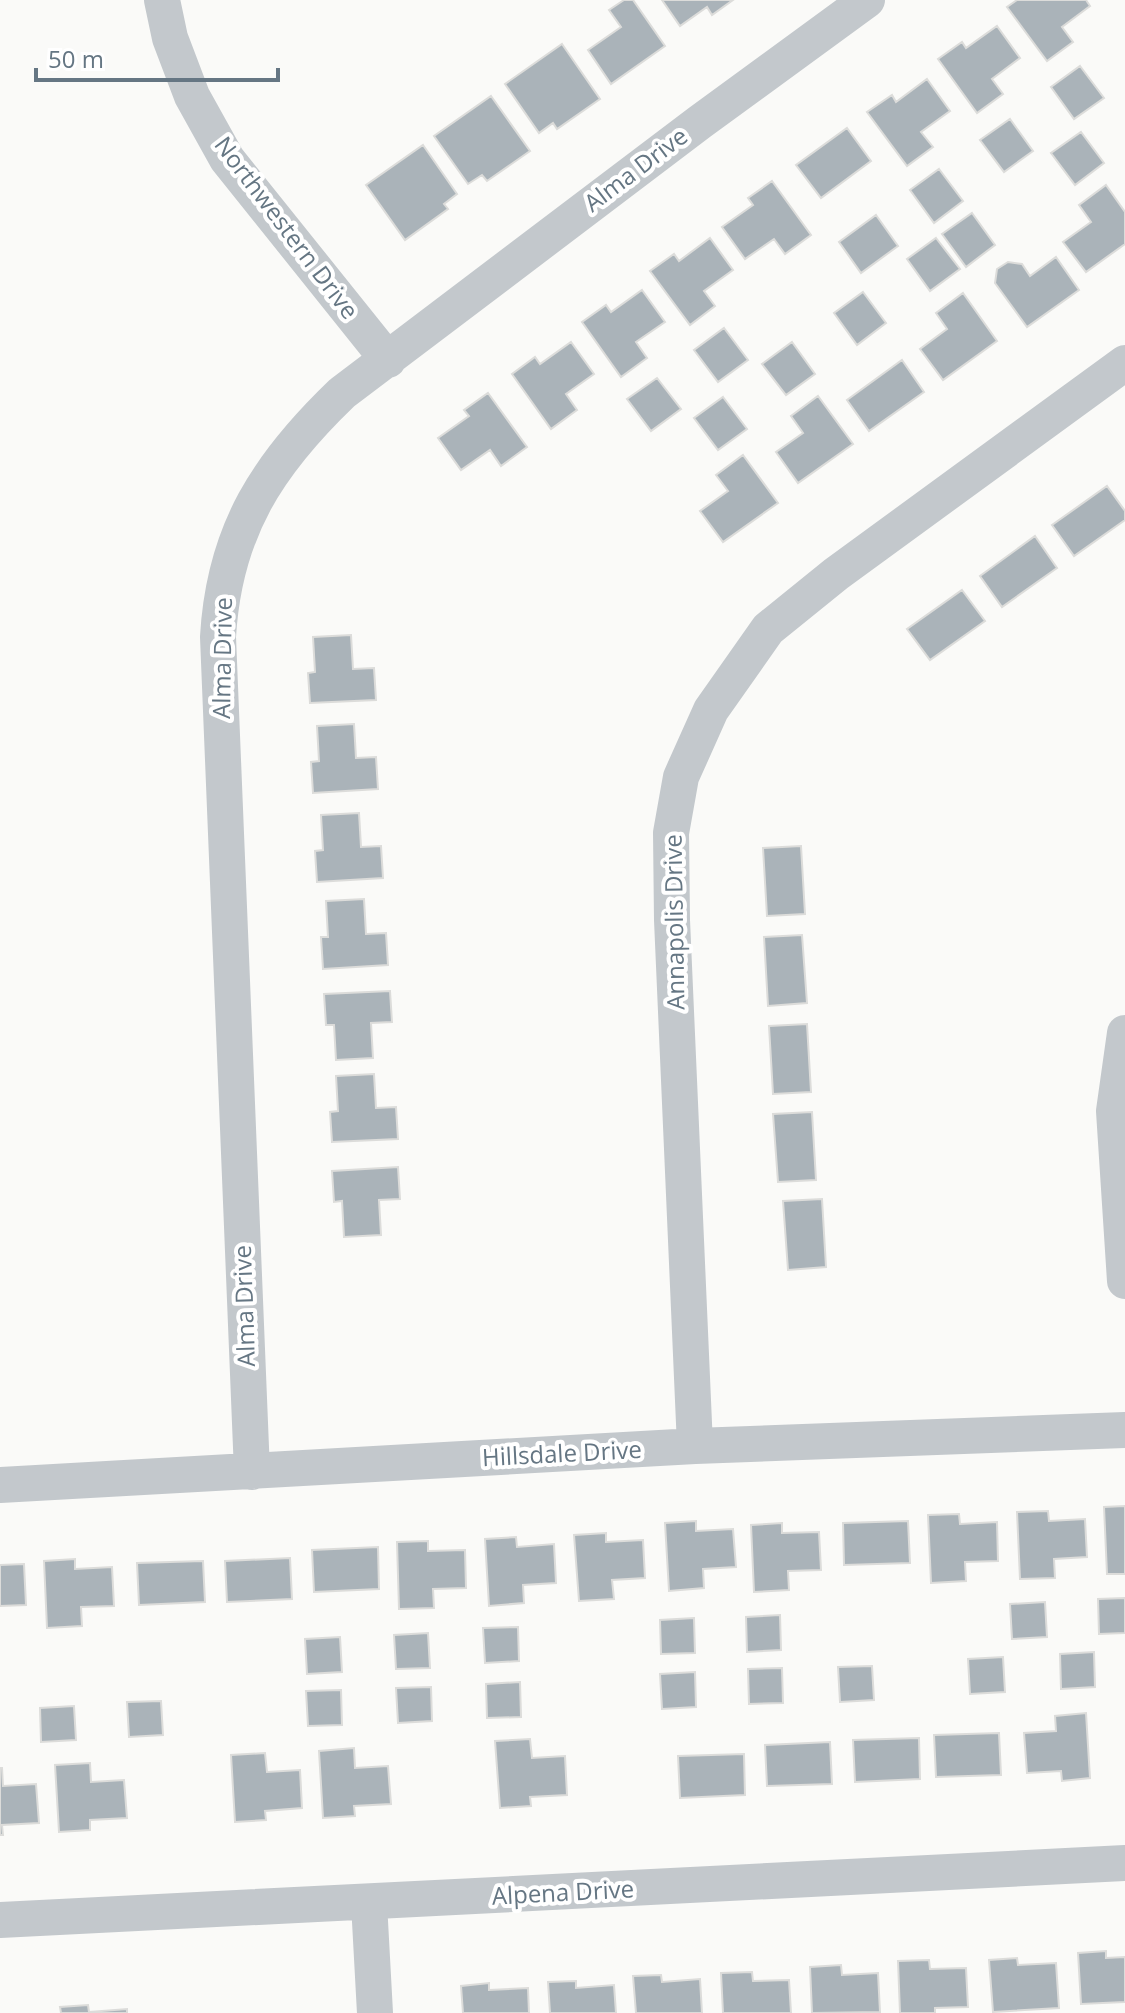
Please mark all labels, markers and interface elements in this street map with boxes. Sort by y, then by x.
scale bar [36,32,278,82]
text: 50 m [48,42,104,75]
street label: Alma Drive [577,119,694,219]
street label: Northwestern Drive [208,129,367,325]
street label: Alma Drive [204,597,239,719]
street label: Annapolis Drive [655,834,692,1010]
street label: Alma Drive [225,1245,262,1367]
street label: Hillsdale Drive [481,1432,643,1473]
street label: Alpena Drive [491,1871,635,1912]

